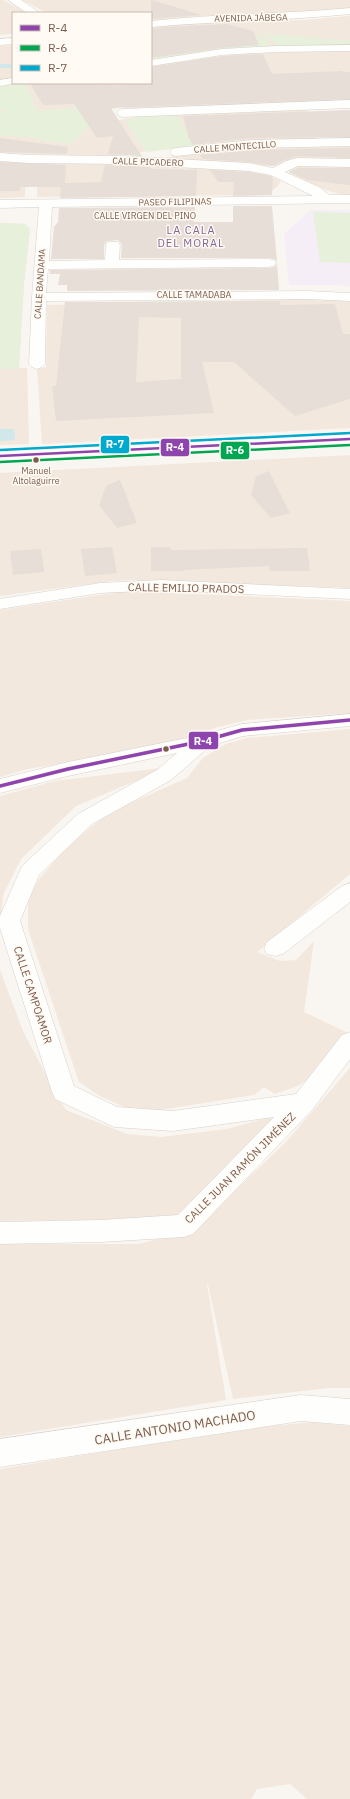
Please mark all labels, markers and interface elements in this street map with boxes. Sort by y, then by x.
street label: AVENIDA JÁBEGA [214,10,288,24]
legend [12,12,152,84]
text: R-4 [48,20,68,35]
text: R-6 [48,40,68,55]
text: R-7 [48,60,68,75]
street label: CALLE MONTECILLO [193,138,276,155]
street label: CALLE PICADERO [112,155,184,168]
street label: PASEO FILIPINAS [138,195,212,208]
street label: CALLE VIRGEN DEL PINO [94,210,196,221]
district label: LA CALA DEL MORAL [157,223,225,250]
street label: CALLE BANDAMA [32,248,47,319]
street label: CALLE TAMADABA [157,289,231,300]
line badge: R-7 [100,435,130,454]
text: R-7 [106,437,125,451]
line badge: R-4 [160,438,190,457]
text: R-4 [166,440,185,454]
line badge: R-6 [220,441,250,460]
text: R-6 [226,443,245,457]
marker: Manuel Altolaguirre [31,455,41,465]
place label: Manuel Altolaguirre [12,465,60,486]
street label: CALLE EMILIO PRADOS [128,580,244,596]
line badge: R-4 [188,731,219,750]
text: R-4 [194,734,213,748]
unlabelled marker [161,744,171,754]
street label: CALLE CAMPOAMOR [11,944,55,1046]
street label: CALLE JUAN RAMÓN JIMÉNEZ [182,1110,298,1226]
street label: CALLE ANTONIO MACHADO [93,1406,257,1449]

